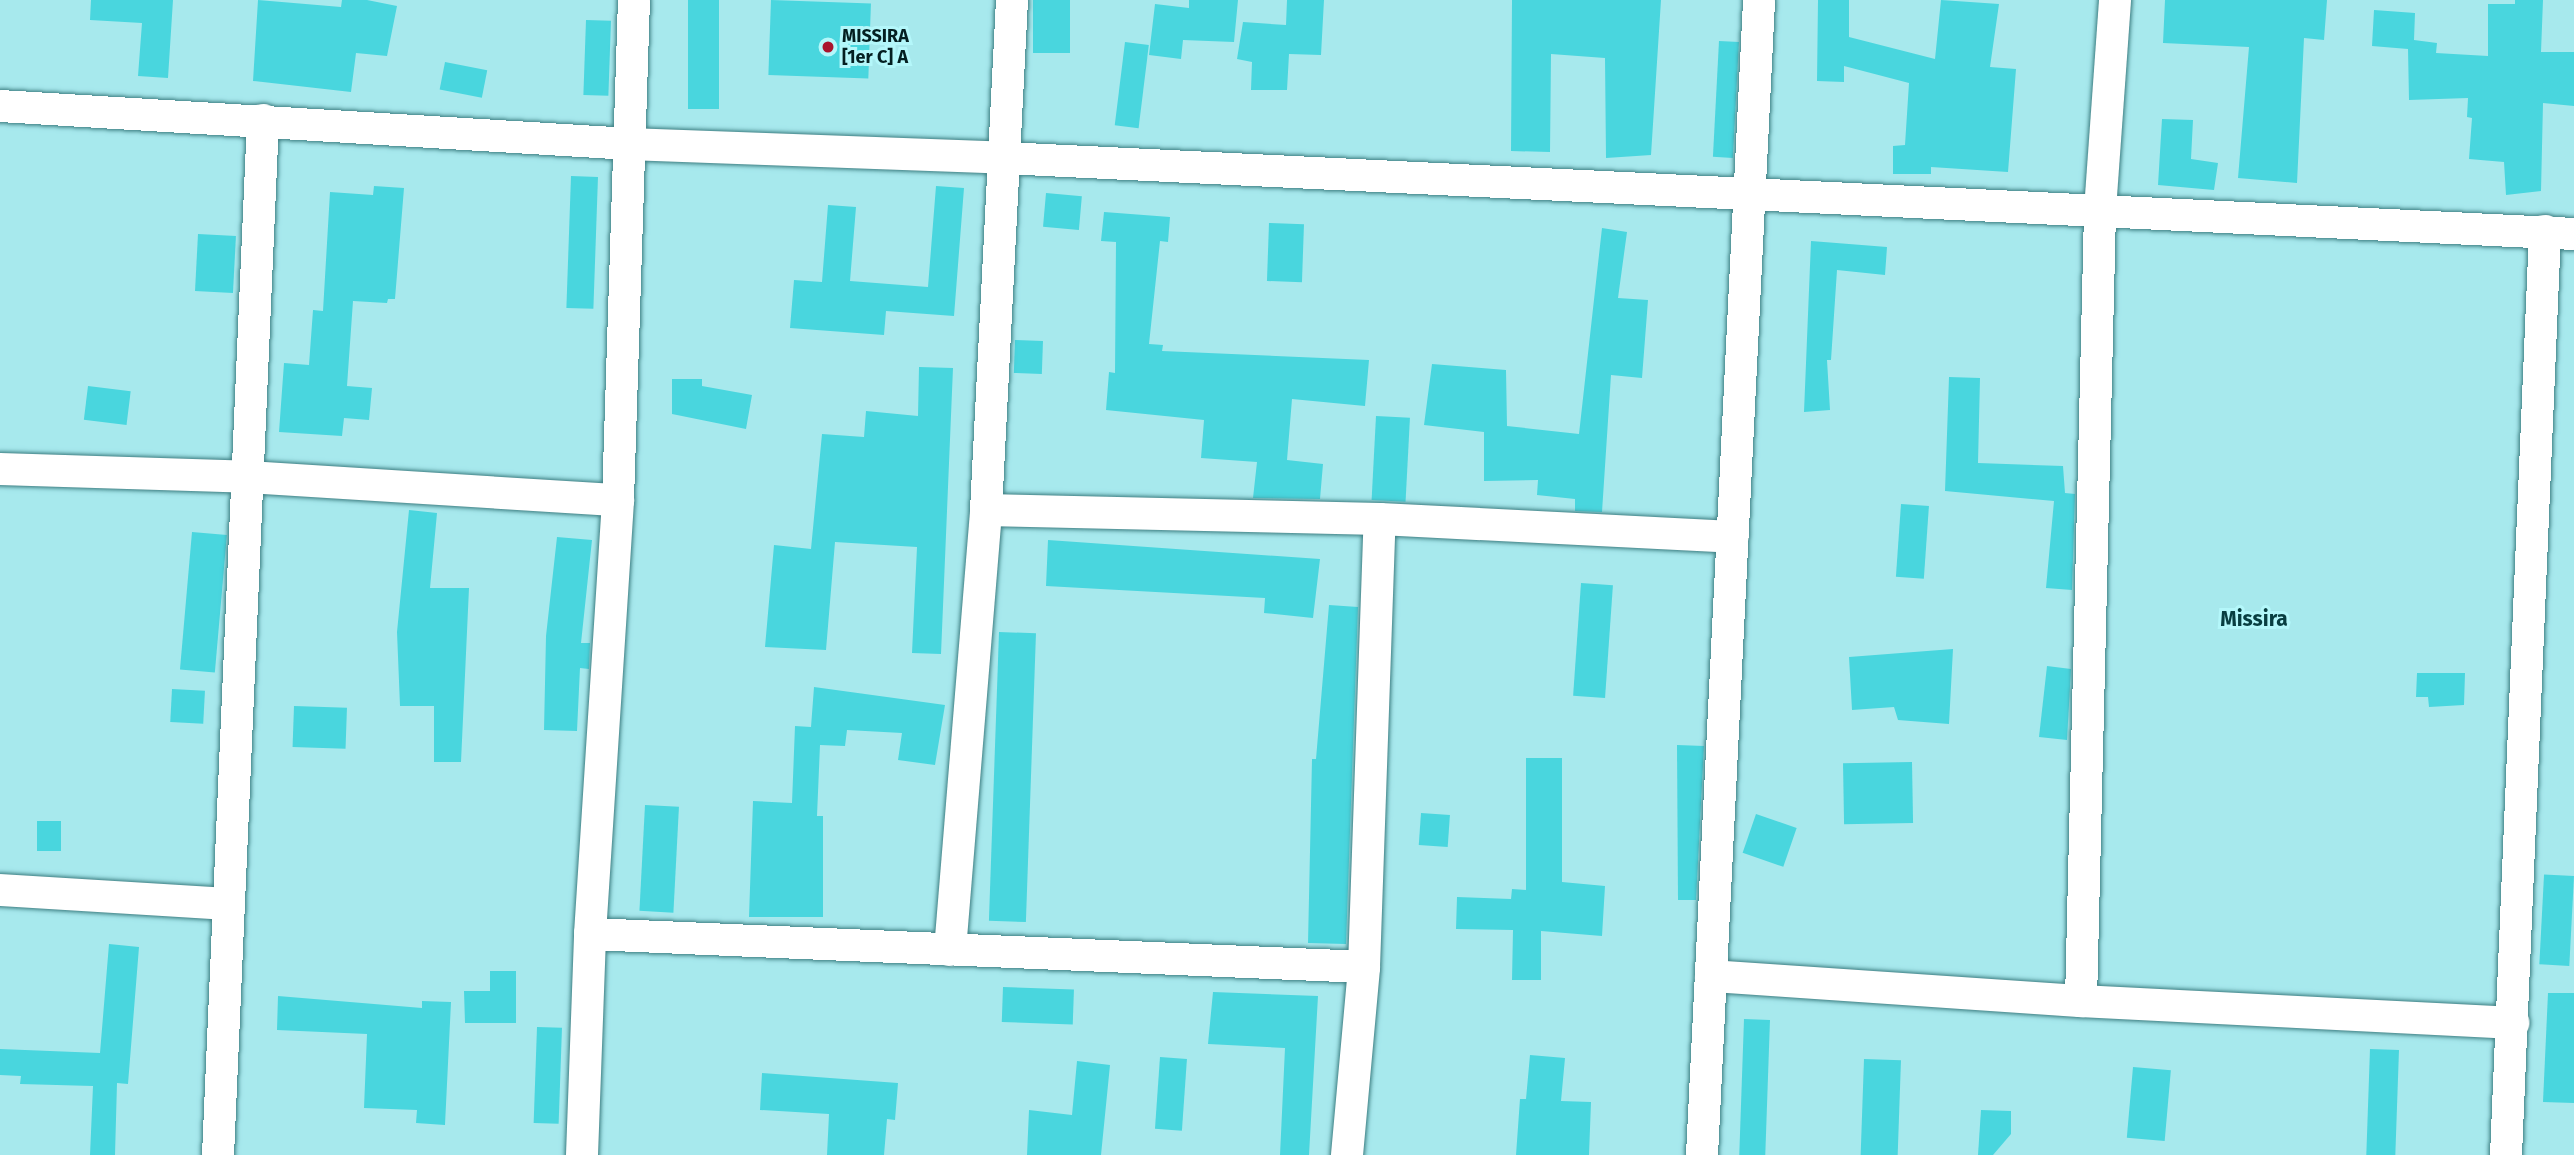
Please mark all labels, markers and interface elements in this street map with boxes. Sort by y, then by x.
place label: MISSIRA [1er C] A [842,26,909,68]
marker: MISSIRA [1er C] A [820,39,836,55]
district label: Missira [2220,606,2288,632]

